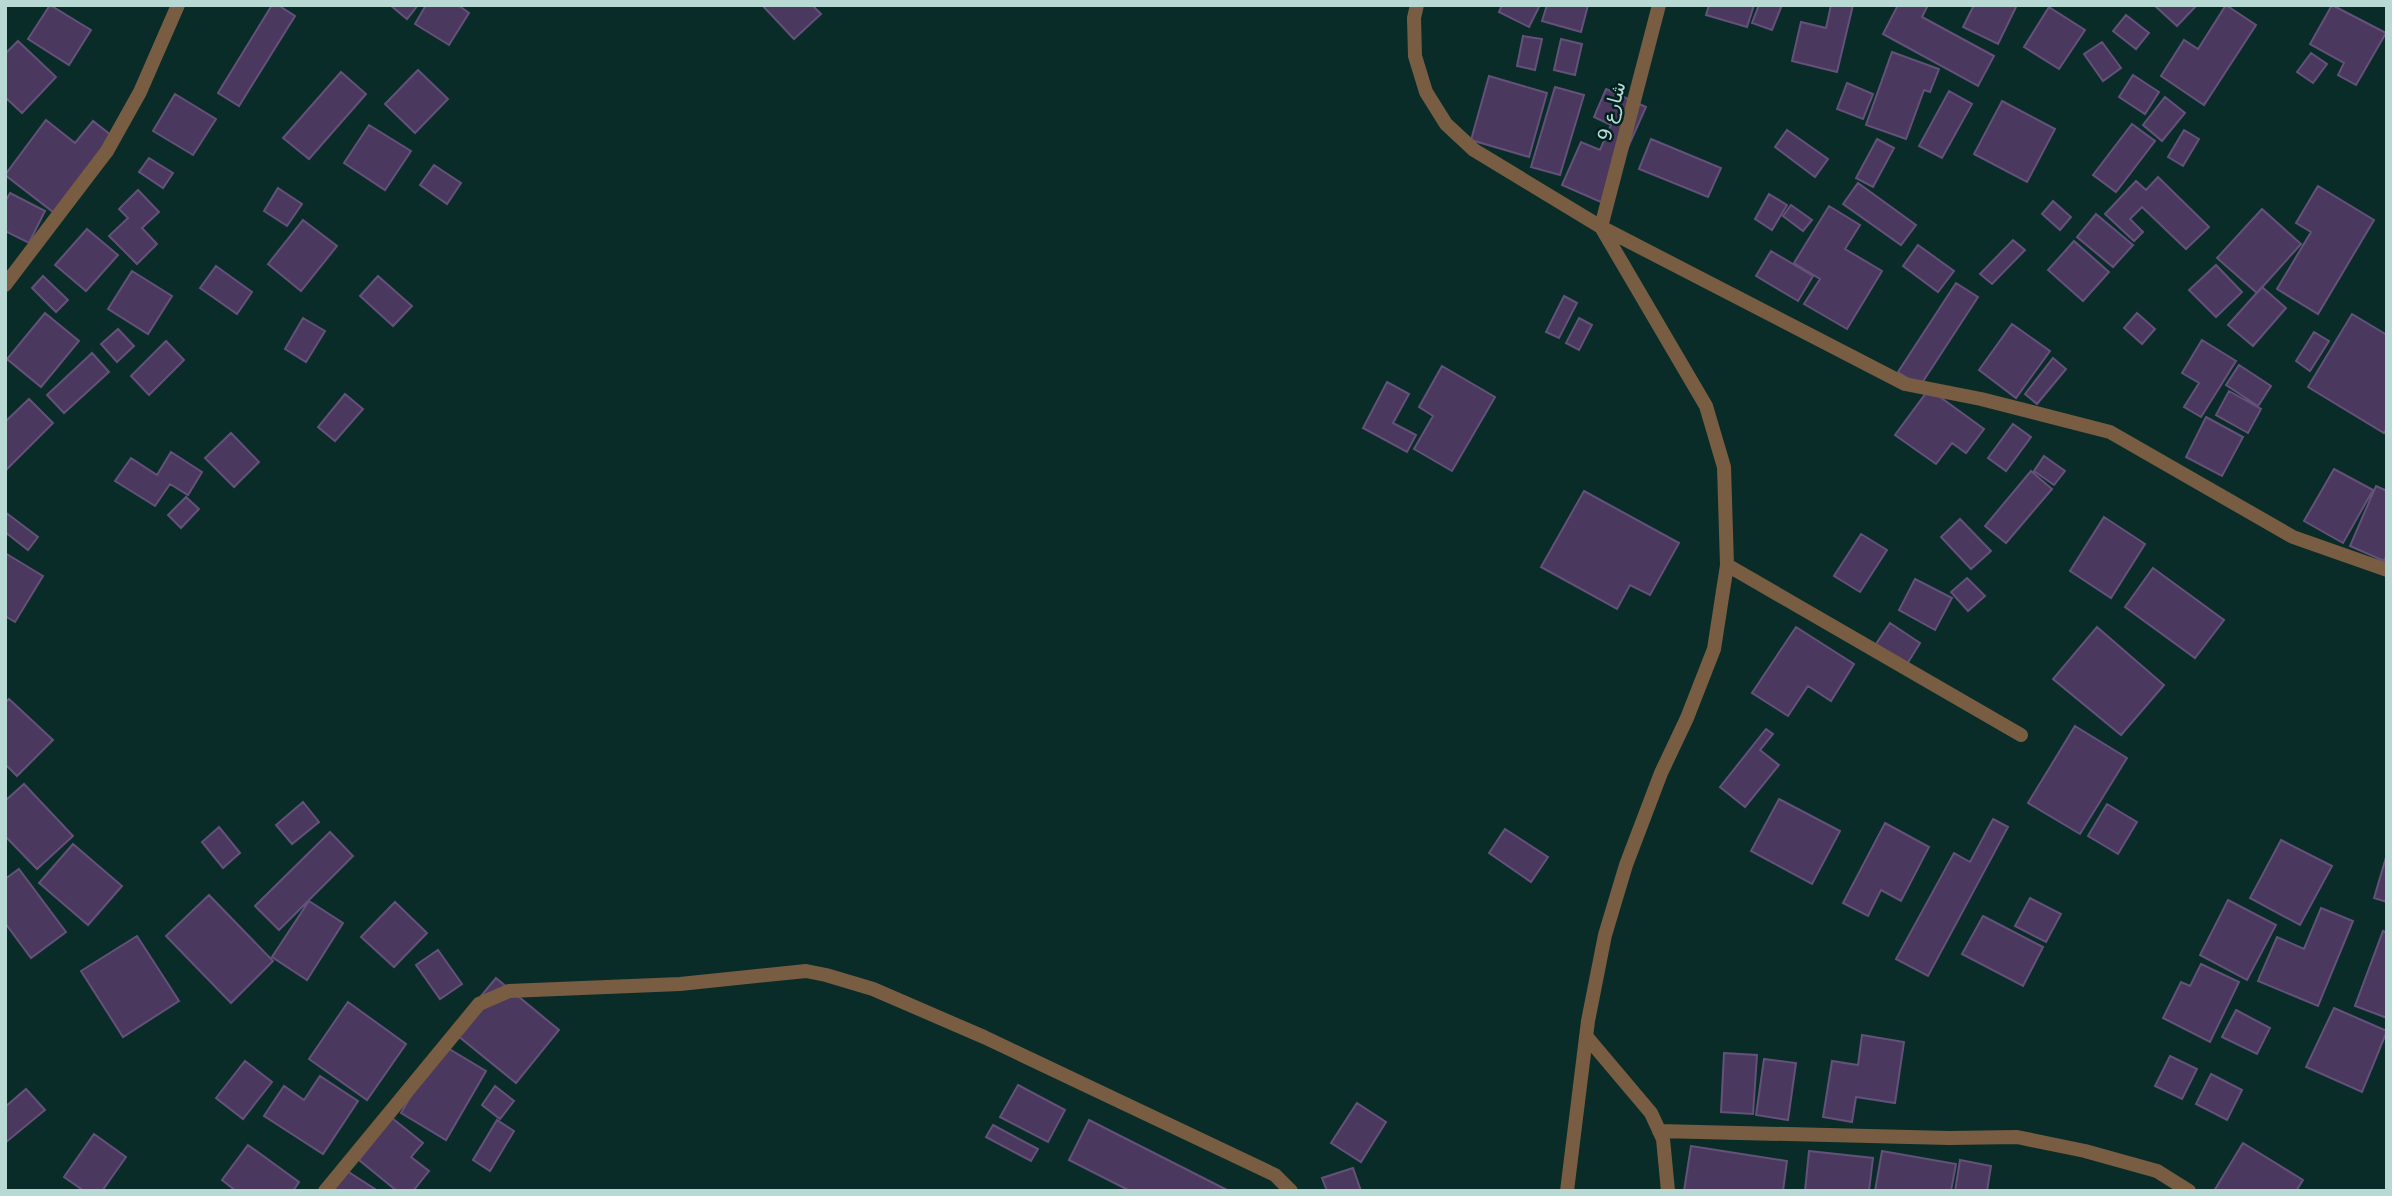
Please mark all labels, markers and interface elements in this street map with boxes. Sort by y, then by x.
street label: شارع 9 [1593,79,1630,143]

